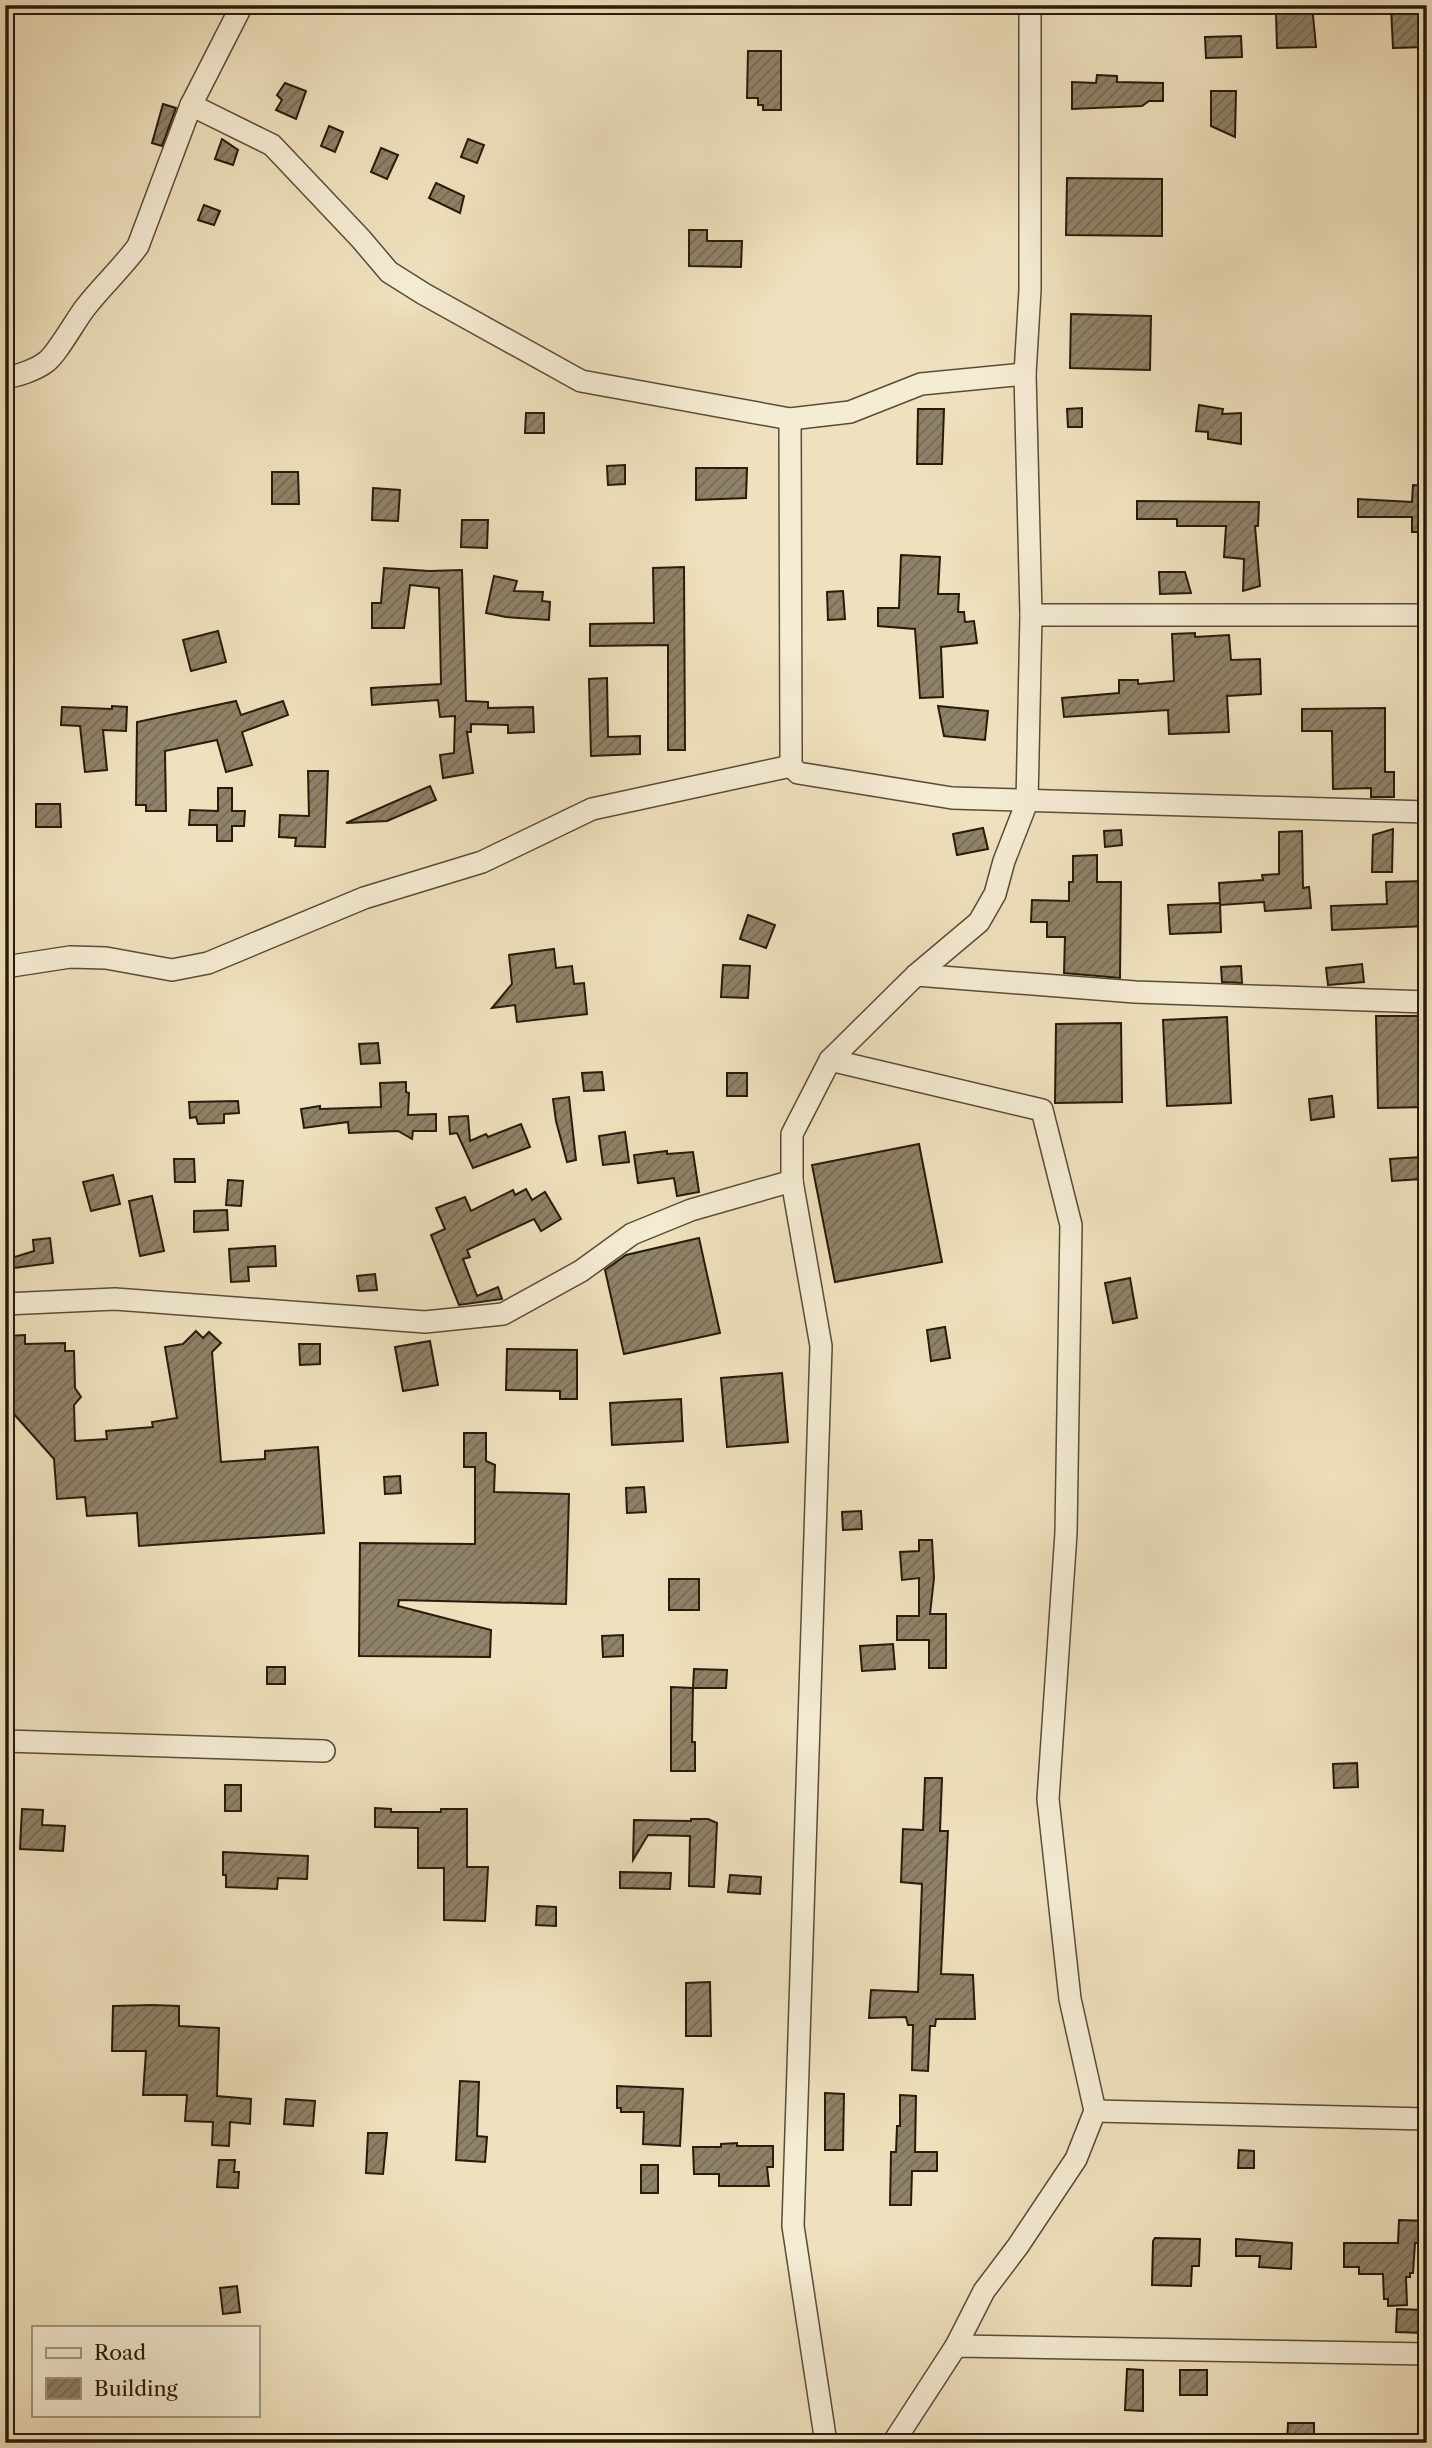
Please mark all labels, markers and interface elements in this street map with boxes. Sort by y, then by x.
legend [32,2326,259,2416]
text: Road [94,2340,146,2365]
text: Building [94,2376,179,2401]

